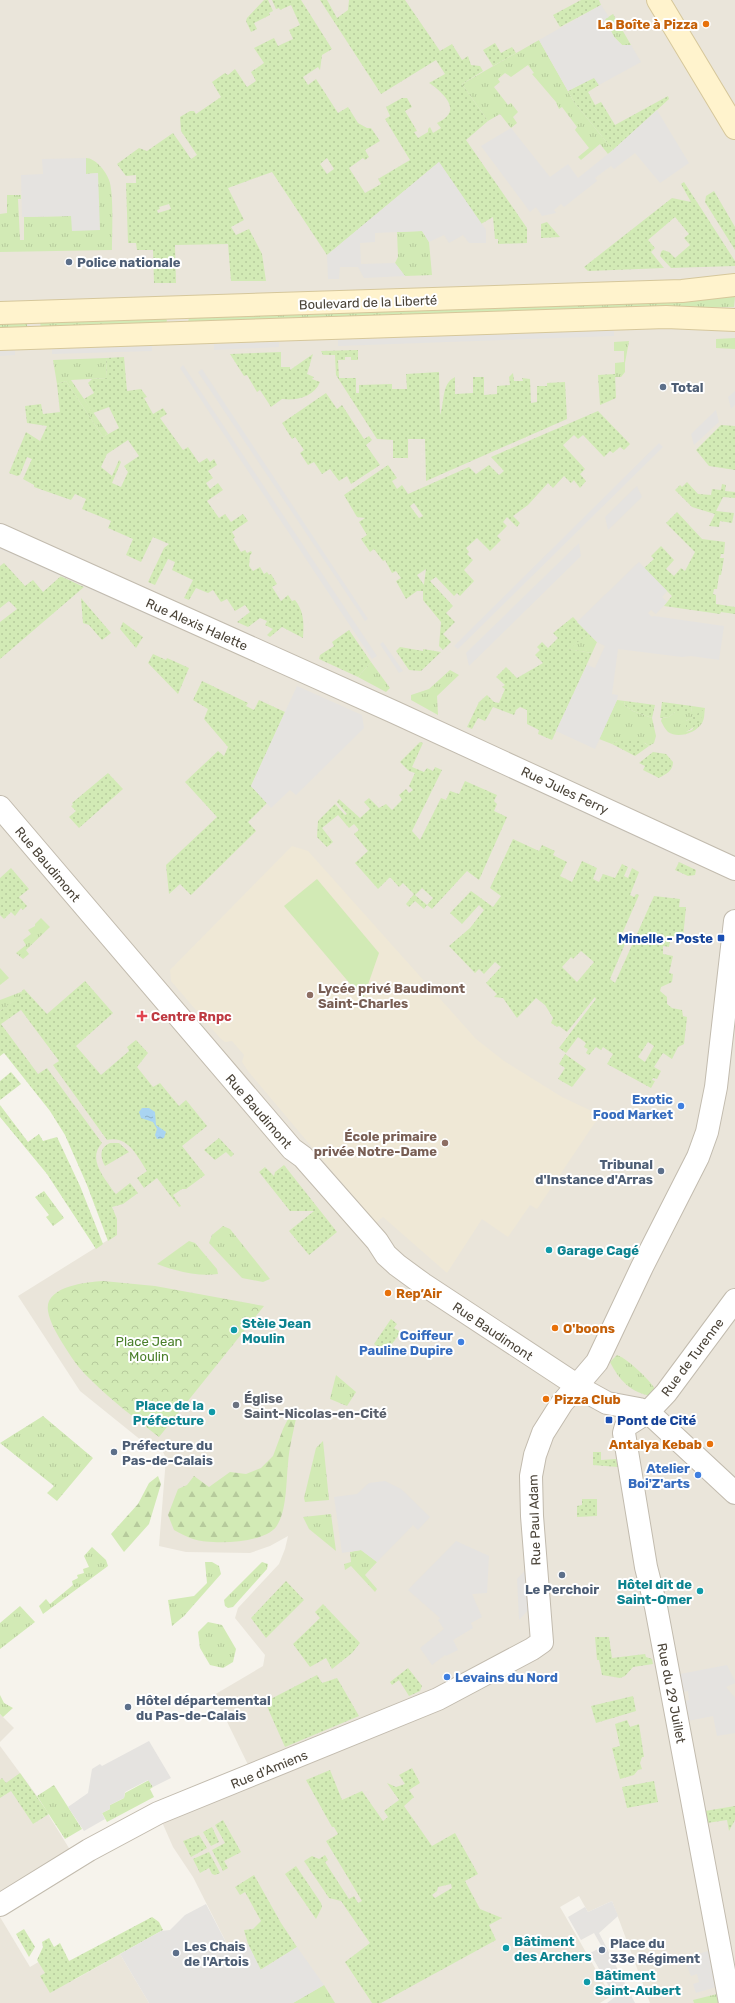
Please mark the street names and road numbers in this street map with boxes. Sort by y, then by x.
street label: Boulevard de la Liberté [299,293,438,312]
street label: Rue Alexis Halette [144,595,250,654]
street label: Rue Jules Ferry [519,764,611,817]
street label: Rue Baudimont [12,824,83,905]
street label: Rue Baudimont [222,1071,295,1151]
street label: Rue Baudimont [450,1299,536,1364]
street label: Rue de Turenne [658,1315,727,1399]
street label: Rue Paul Adam [525,1474,544,1566]
street label: Rue du 29 Juillet [654,1642,689,1745]
street label: Rue d'Amiens [229,1747,310,1792]

